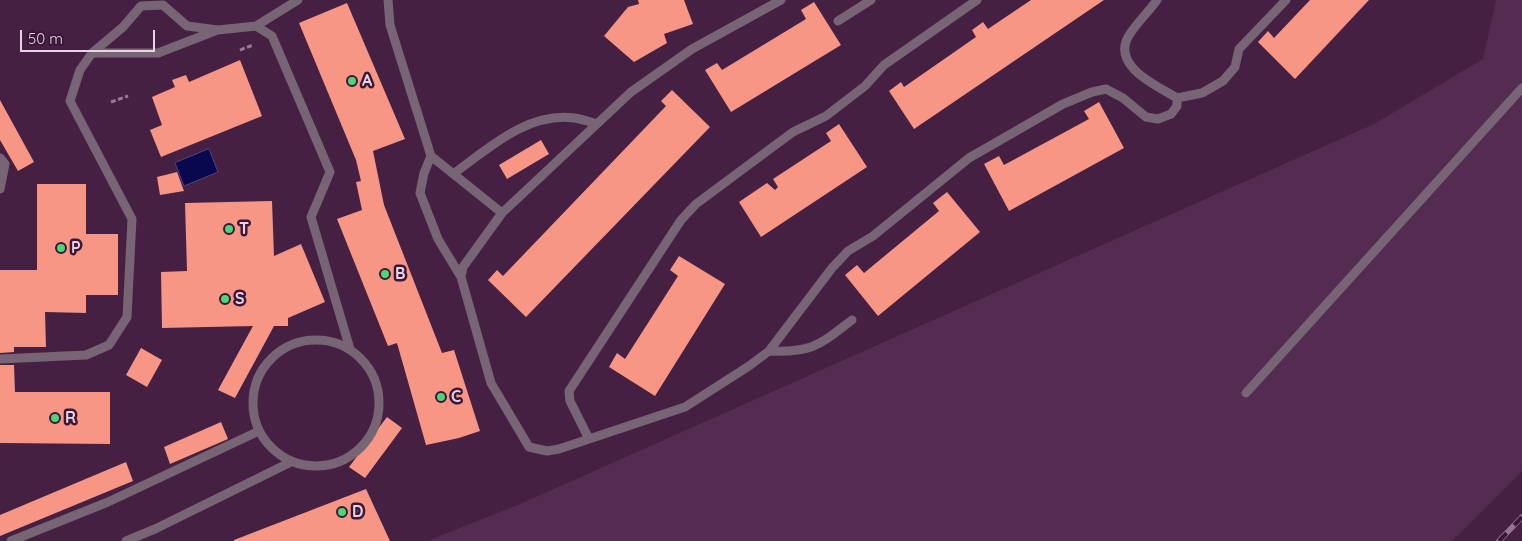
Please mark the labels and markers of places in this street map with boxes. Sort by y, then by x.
place label: A [362,71,372,91]
marker: A [346,75,358,87]
place label: T [239,219,249,239]
marker: T [223,223,235,235]
place label: P [71,238,81,258]
marker: P [55,242,67,254]
place label: B [395,264,405,284]
marker: B [379,268,391,280]
place label: S [235,289,245,309]
marker: S [219,293,231,305]
place label: C [451,387,461,407]
marker: C [435,391,447,403]
place label: R [65,408,76,428]
marker: R [49,412,61,424]
place label: D [352,502,363,522]
marker: D [336,506,348,518]

